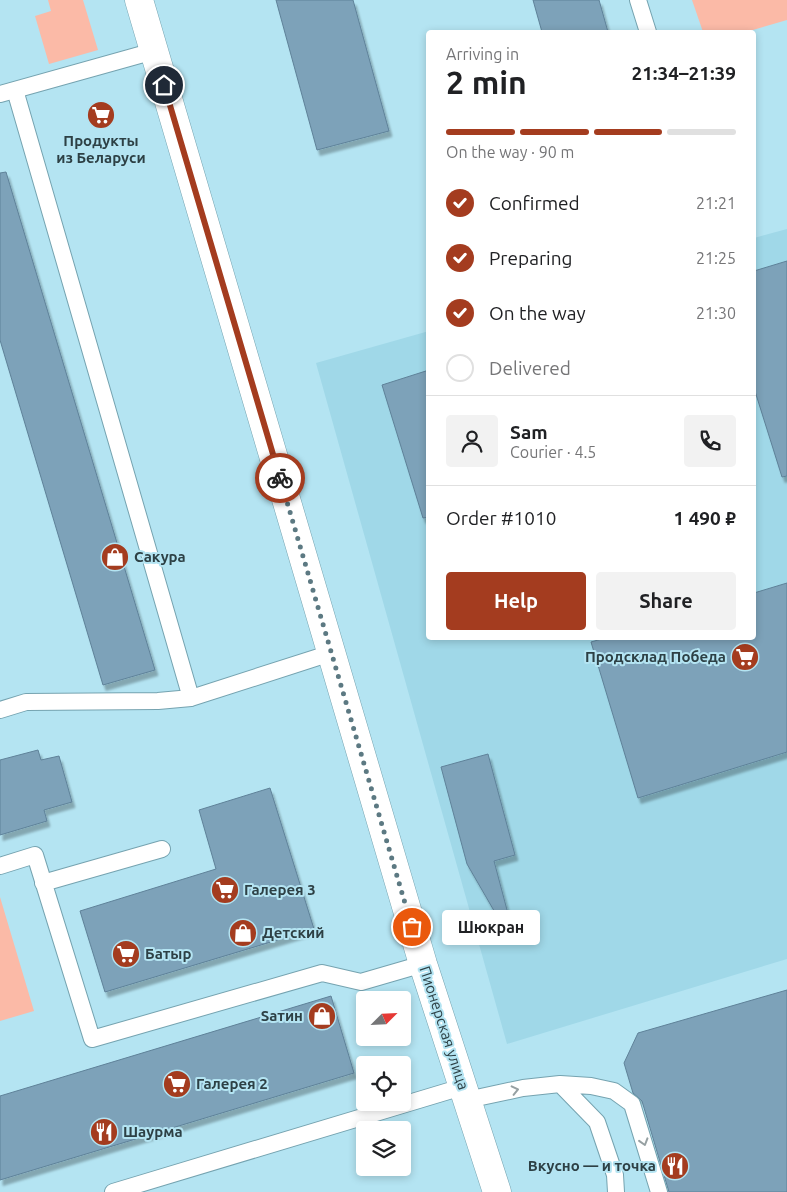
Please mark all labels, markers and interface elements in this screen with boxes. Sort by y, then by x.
text: Arriving in [446,45,519,63]
text: 21:34–21:39 [631,62,736,84]
pin [143,64,185,106]
text: 2 min [446,64,527,100]
icon: home [150,71,178,99]
supermarket icon: Продукты из Беларуси [86,100,116,130]
place label: Продукты из Беларуси [56,132,146,166]
text: On the way · 90 m [446,143,574,161]
icon: check [446,189,474,217]
text: Confirmed [489,192,580,214]
text: 21:21 [696,194,736,212]
icon: check [446,244,474,272]
text: Preparing [489,247,573,269]
text: 21:25 [696,249,736,267]
icon: check [446,299,474,327]
text: On the way [489,302,586,324]
text: 21:30 [696,304,736,322]
text: Delivered [489,357,571,379]
button: person [446,415,498,467]
button: phone [684,415,736,467]
text: Sam [510,421,548,443]
text: Courier · 4.5 [510,443,596,461]
courier [255,453,305,503]
icon: bike [266,464,294,492]
text: Order #1010 [446,507,556,529]
text: 1 490 ₽ [673,507,736,529]
shop icon: Сакура [100,542,130,572]
place label: Сакура [134,548,186,565]
button: Help [446,572,586,630]
button: Share [596,572,736,630]
supermarket icon: Продсклад Победа [730,642,760,672]
place label: Продсклад Победа [585,648,726,665]
supermarket icon: Галерея 3 [210,875,240,905]
place label: Галерея 3 [244,881,316,898]
pin [391,906,433,948]
callout: Шюкран [442,910,540,944]
icon: bag [398,913,426,941]
shop icon: Детский [228,918,258,948]
text: Шюкран [458,918,524,936]
place label: Детский [262,924,324,941]
supermarket icon: Батыр [111,939,141,969]
place label: Батыр [145,945,191,962]
street label: Пионерская улица [416,964,472,1092]
north arrow [356,991,411,1046]
map controls [356,991,411,1176]
shop icon: Sатин [307,1001,337,1031]
place label: Sатин [261,1007,303,1024]
button: locate [356,1056,411,1111]
supermarket icon: Галерея 2 [162,1069,192,1099]
place label: Галерея 2 [196,1075,268,1092]
one-way arrow [510,1085,519,1096]
restaurant icon: Шаурма [89,1117,119,1147]
button: layers [356,1121,411,1176]
place label: Шаурма [123,1123,183,1140]
one-way arrow [638,1138,648,1146]
restaurant icon: Вкусно — и точка [660,1151,690,1181]
place label: Вкусно — и точка [528,1157,656,1174]

